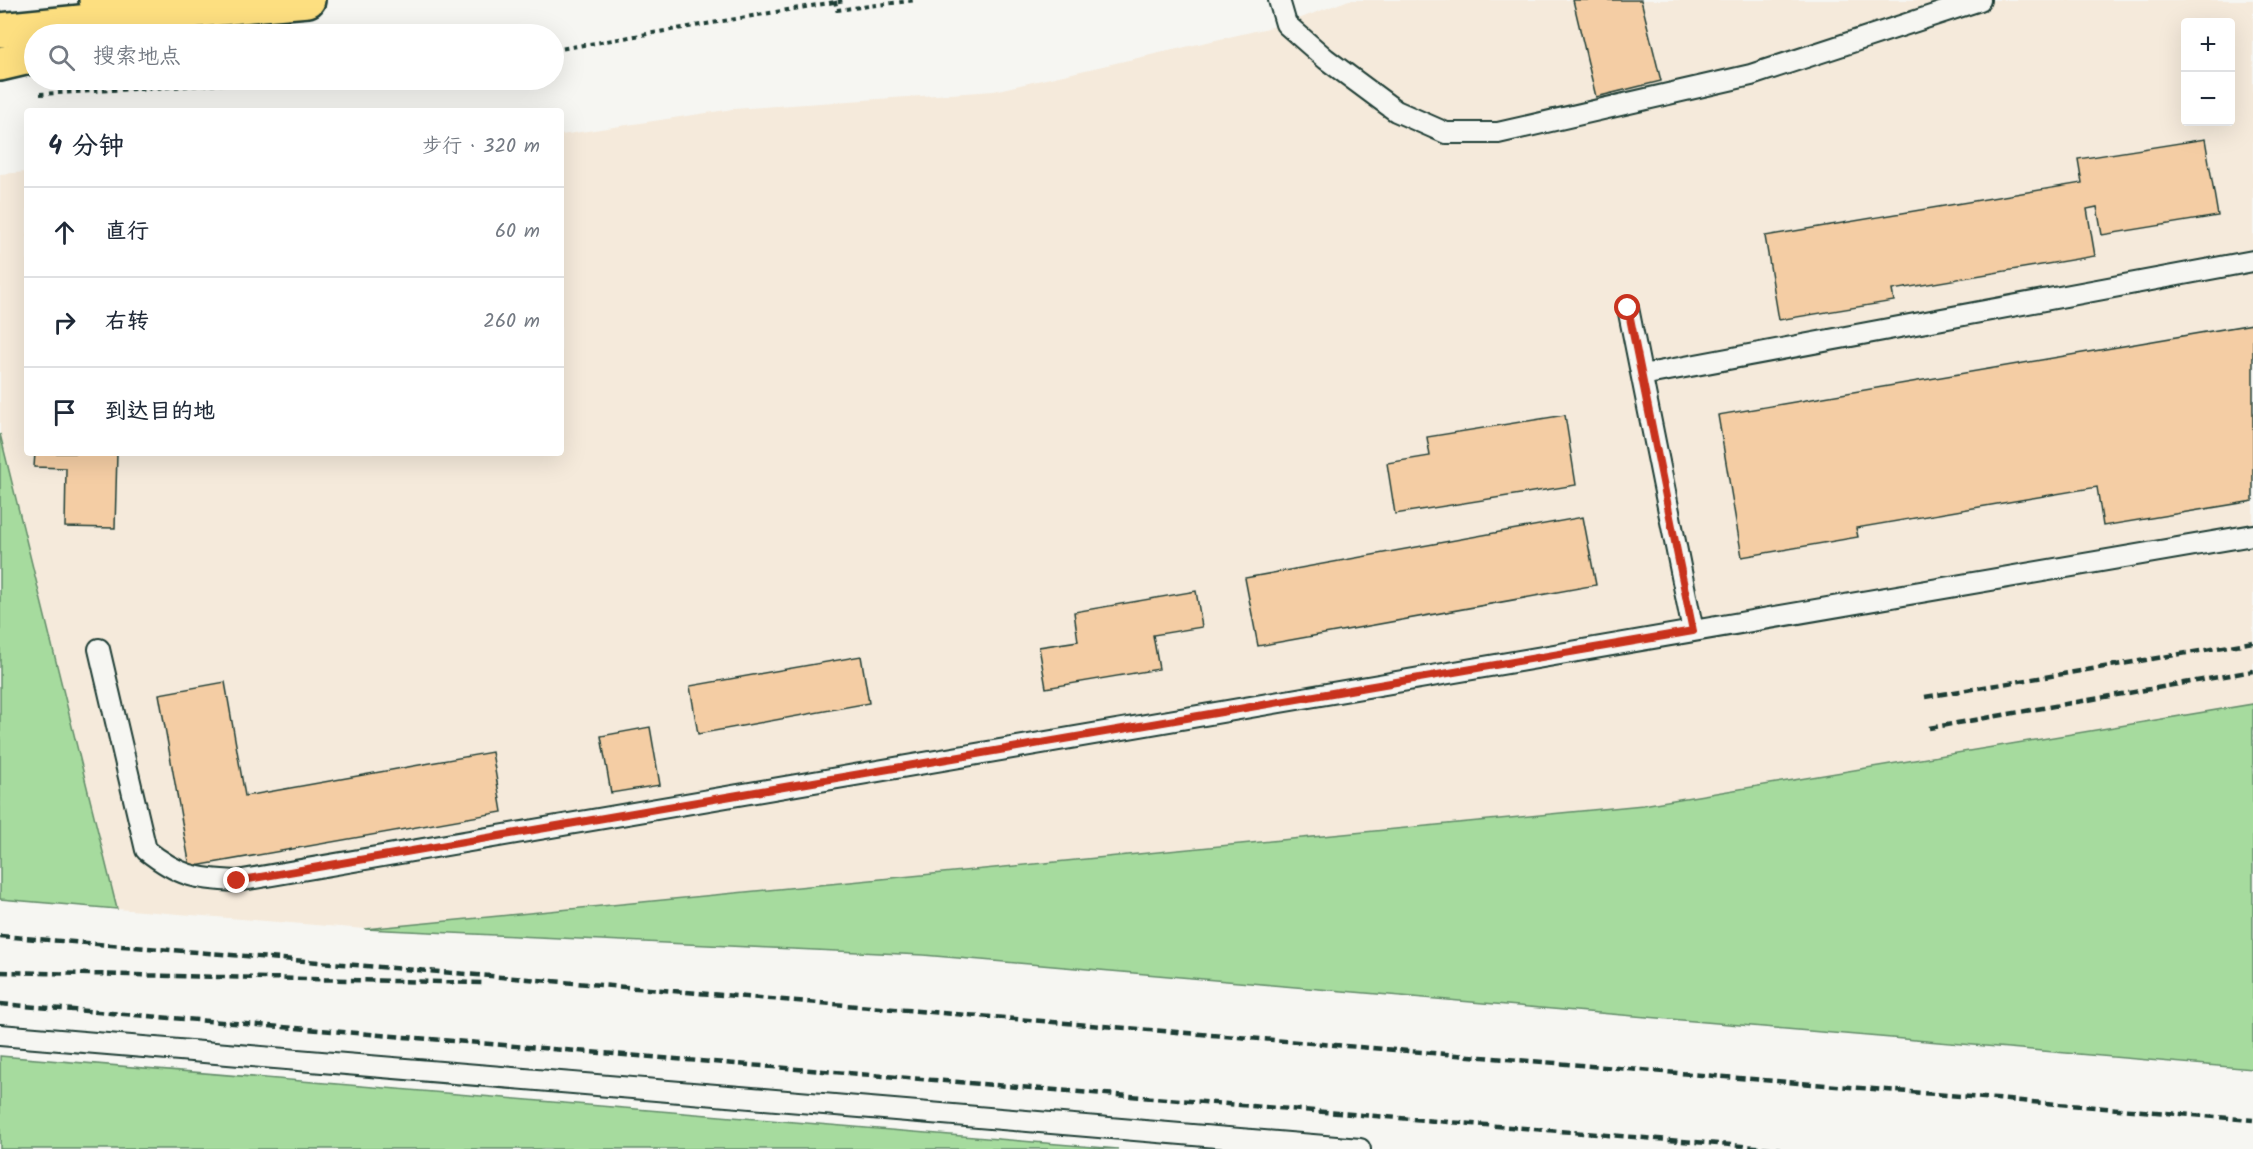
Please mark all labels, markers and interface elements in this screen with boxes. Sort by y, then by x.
map controls [2181,18,2235,126]
button: + [2181,18,2235,72]
search box [24,24,564,90]
text: 搜索地点 [93,40,181,75]
icon: search [45,41,78,74]
button: − [2181,72,2235,126]
text: 4 分钟 [48,126,124,168]
text: 步行 · 320 m [422,131,540,163]
text: 直行 [105,215,149,250]
icon: ahead [48,216,81,249]
text: 60 m [495,216,540,248]
route start [1614,294,1640,320]
text: 右转 [105,305,149,340]
icon: right [48,306,81,339]
text: 260 m [483,306,540,338]
text: 到达目的地 [105,395,215,430]
icon: arrive [48,396,81,429]
route end [223,867,249,893]

